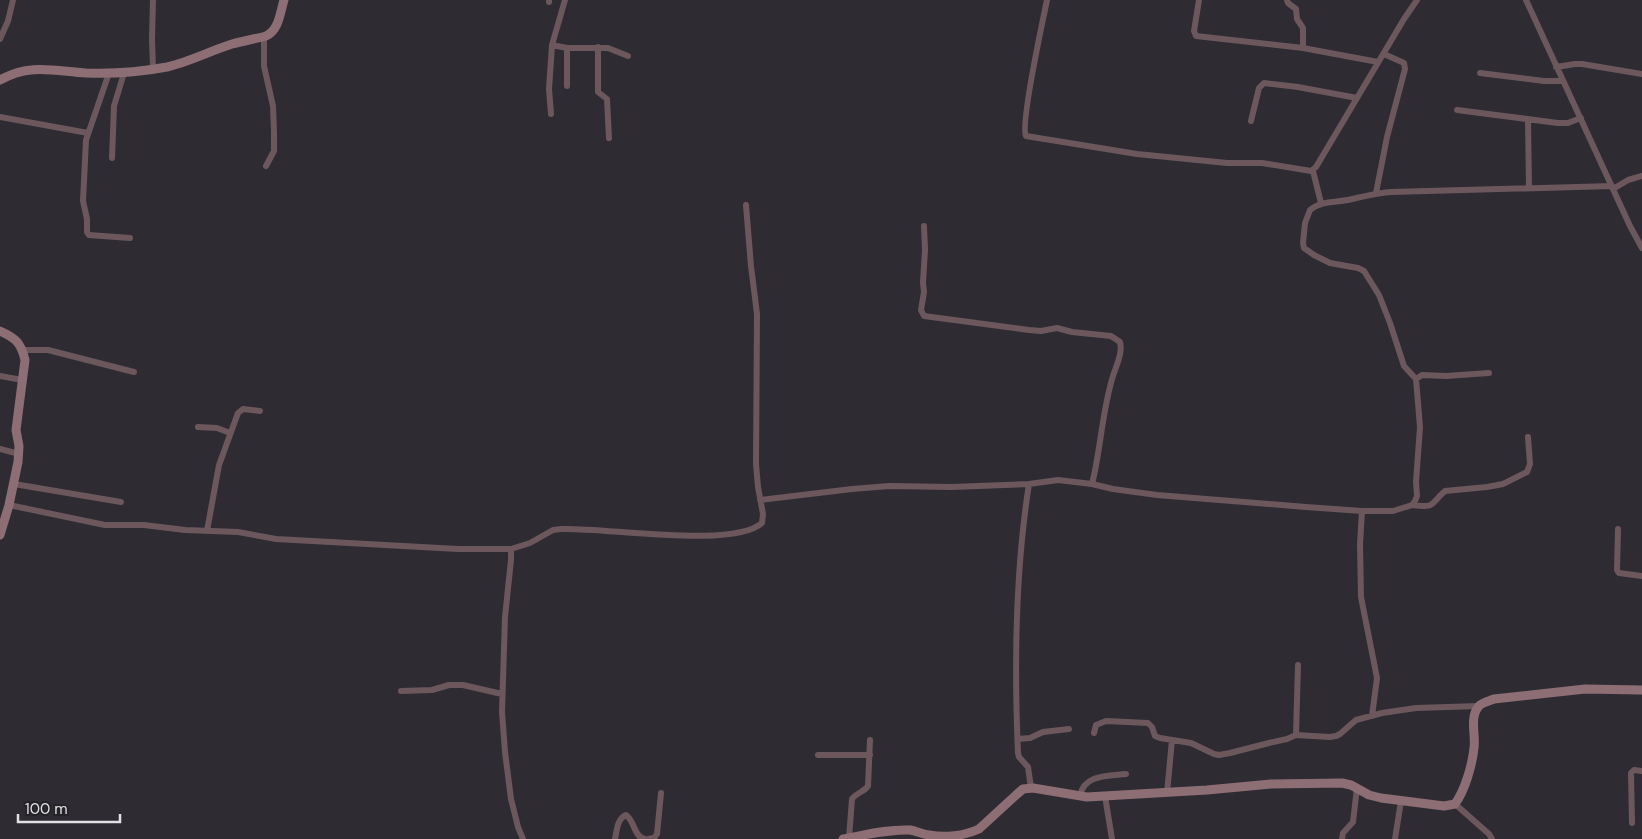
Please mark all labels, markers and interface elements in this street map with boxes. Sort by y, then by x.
scale bar [18,792,120,824]
text: 100 m [25,799,68,819]

